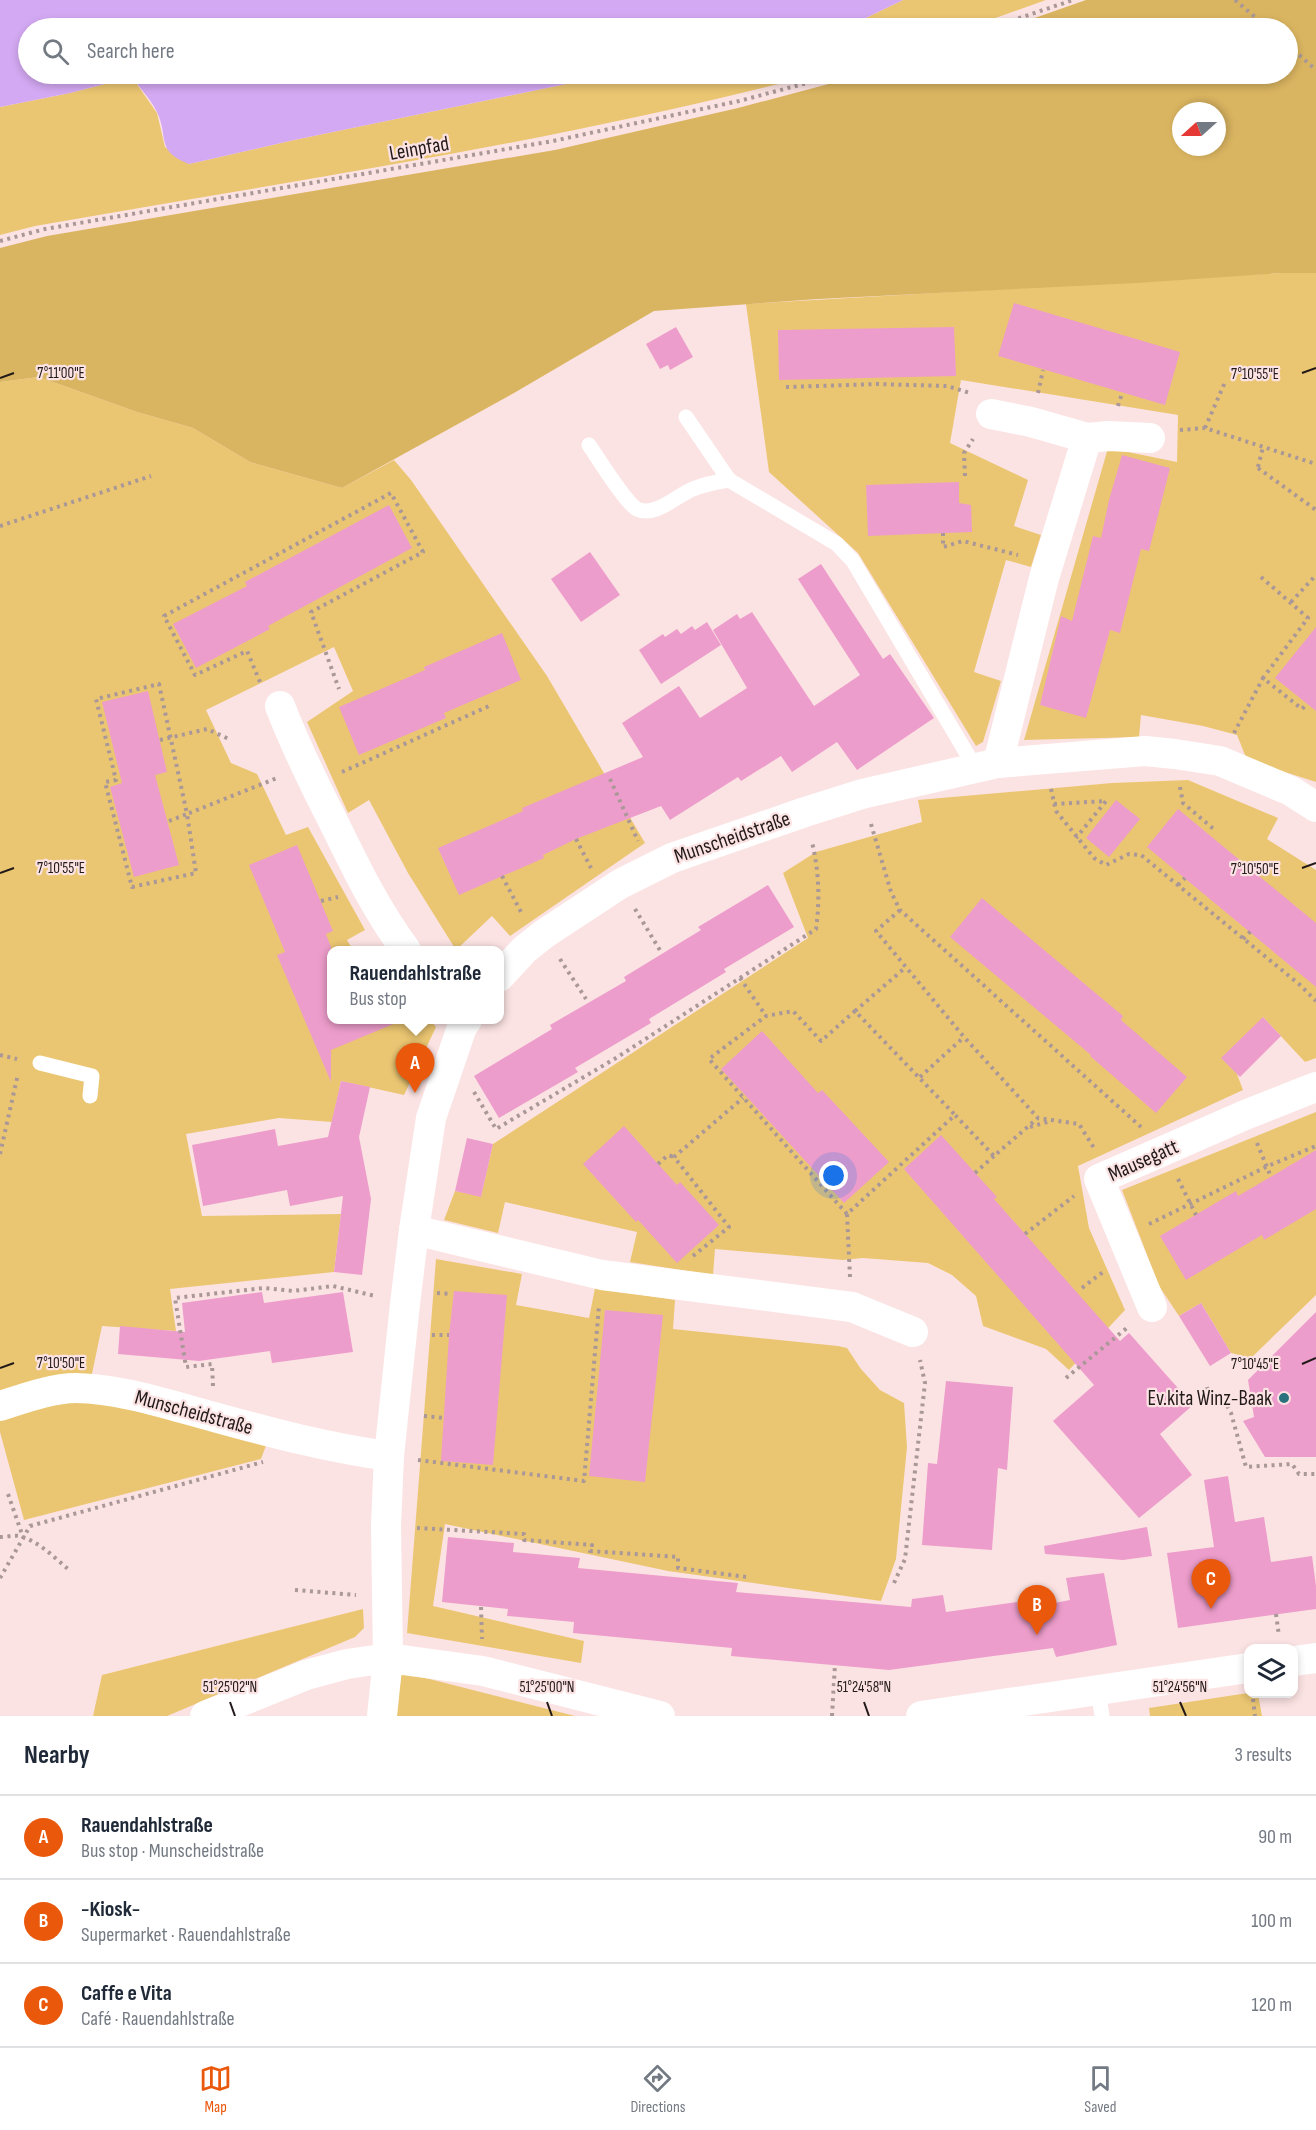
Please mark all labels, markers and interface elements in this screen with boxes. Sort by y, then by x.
search box [18,18,1298,84]
icon: search [39,35,72,68]
text: Search here [87,38,174,65]
north arrow [1172,102,1226,156]
street label: Leinpfad [387,131,451,166]
text: 7°11'00"E [37,364,85,383]
text: 7°10'55"E [1231,365,1279,384]
street label: Munscheidstraße [671,806,794,869]
text: 7°10'55"E [37,859,85,878]
text: 7°10'50"E [1231,860,1279,879]
popup [327,946,504,1024]
text: Rauendahlstraße [350,960,481,987]
text: Bus stop [350,987,407,1011]
pin: A [396,1044,434,1093]
street label: Mausegatt [1104,1134,1182,1187]
your location [819,1161,848,1190]
text: 7°10'50"E [37,1354,85,1373]
text: 7°10'45"E [1231,1355,1279,1374]
street label: Munscheidstraße [132,1385,256,1440]
place label: Ev.kita Winz-Baak [1147,1386,1272,1411]
marker: Ev.kita Winz-Baak [1277,1391,1291,1405]
pin: C [1192,1560,1230,1609]
pin: B [1018,1586,1056,1635]
map controls [1244,1644,1298,1698]
button: layers [1244,1644,1298,1698]
text: 51°25'02"N [203,1678,257,1697]
text: 51°25'00"N [519,1678,575,1697]
text: 51°24'58"N [837,1678,891,1697]
text: 51°24'56"N [1153,1678,1207,1697]
text: Nearby [24,1740,90,1771]
text: 3 results [1235,1743,1292,1767]
text: Rauendahlstraße [81,1812,213,1839]
text: A [39,1825,48,1849]
text: 90 m [1258,1825,1292,1849]
text: Bus stop · Munscheidstraße [81,1839,264,1863]
text: -Kiosk- [81,1896,140,1923]
text: B [39,1909,48,1933]
text: 100 m [1251,1909,1292,1933]
text: Supermarket · Rauendahlstraße [81,1923,291,1947]
text: Caffe e Vita [81,1980,172,2007]
text: C [38,1993,49,2017]
text: 120 m [1252,1993,1292,2017]
text: Café · Rauendahlstraße [81,2007,235,2031]
tab: Map [199,2062,232,2117]
tab: Directions [630,2062,686,2117]
tab: Saved [1084,2062,1117,2117]

